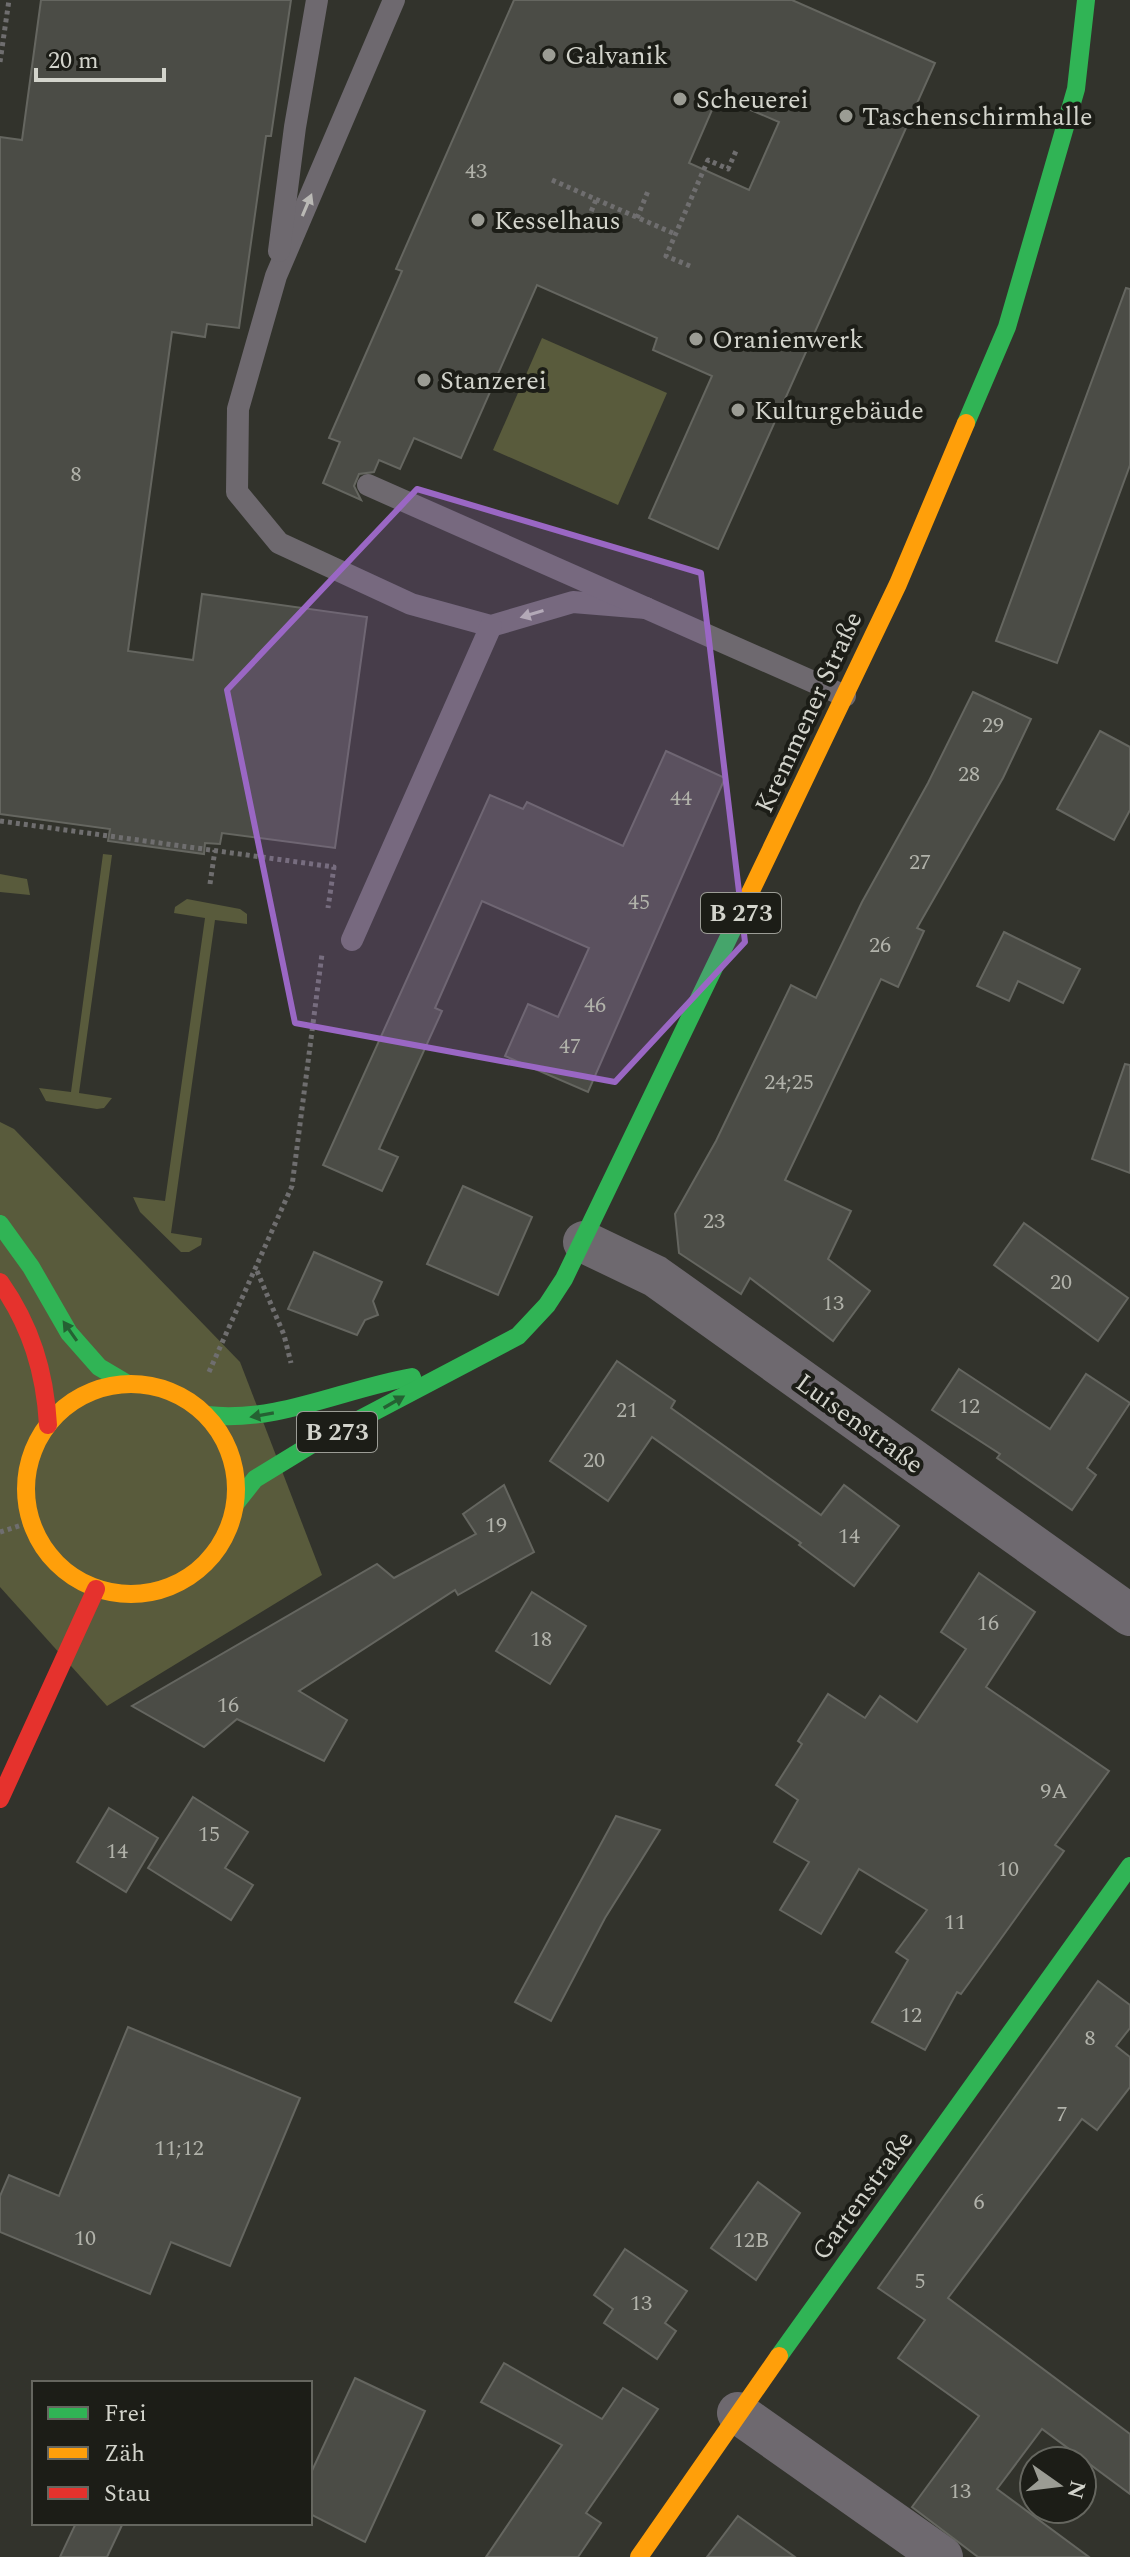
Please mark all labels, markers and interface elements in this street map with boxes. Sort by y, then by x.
scale bar [36,32,164,82]
place label: Galvanik [565,36,668,76]
text: 20 m [48,43,99,79]
marker: Galvanik [540,46,558,64]
place label: Scheuerei [696,80,809,120]
marker: Scheuerei [671,90,689,108]
place label: Taschenschirmhalle [862,97,1093,137]
marker: Taschenschirmhalle [837,107,855,125]
house number: 43 [465,155,487,188]
one-way arrow [300,193,313,217]
place label: Kesselhaus [494,201,621,241]
marker: Kesselhaus [469,211,487,229]
place label: Oranienwerk [712,320,864,360]
marker: Oranienwerk [687,330,705,348]
place label: Stanzerei [440,361,547,401]
marker: Stanzerei [415,371,433,389]
place label: Kulturgebäude [754,391,924,431]
marker: Kulturgebäude [729,401,747,419]
house number: 8 [70,458,82,491]
street label: Kremmener Straße [745,605,873,820]
one-way arrow [520,608,544,621]
house number: 29 [982,709,1004,742]
house number: 28 [958,758,980,791]
house number: 44 [670,782,692,815]
house number: 27 [909,846,931,879]
house number: 45 [628,886,650,919]
road number: B 273 [701,893,781,933]
house number: 26 [869,929,891,962]
house number: 46 [584,989,606,1022]
house number: 47 [559,1030,581,1063]
house number: 24;25 [764,1066,814,1099]
house number: 23 [703,1205,725,1238]
house number: 20 [1050,1266,1072,1299]
house number: 13 [822,1287,844,1320]
one-way arrow [63,1321,78,1342]
street label: Luisenstraße [787,1364,932,1484]
house number: 12 [958,1390,980,1423]
house number: 21 [616,1394,638,1427]
one-way arrow [383,1395,405,1409]
one-way arrow [249,1410,274,1422]
road number: B 273 [297,1412,377,1452]
house number: 20 [583,1444,605,1477]
house number: 19 [485,1509,507,1542]
house number: 14 [838,1520,860,1553]
house number: 16 [977,1607,999,1640]
house number: 18 [530,1623,552,1656]
house number: 16 [217,1689,239,1722]
house number: 9A [1040,1775,1068,1808]
house number: 15 [198,1818,220,1851]
house number: 14 [106,1835,128,1868]
house number: 10 [997,1853,1019,1886]
house number: 11 [944,1906,966,1939]
house number: 12 [900,1999,922,2032]
house number: 8 [1084,2022,1096,2055]
house number: 7 [1056,2098,1068,2131]
street label: Gartenstraße [802,2122,924,2269]
house number: 11;12 [154,2132,204,2165]
house number: 6 [973,2186,985,2219]
house number: 10 [74,2222,96,2255]
house number: 12B [733,2224,769,2257]
house number: 5 [914,2265,926,2298]
house number: 13 [630,2287,652,2320]
legend [32,2381,312,2525]
text: Frei [104,2396,147,2432]
text: Zäh [104,2436,145,2472]
north arrow [1018,2445,1098,2525]
house number: 13 [949,2475,971,2508]
text: Stau [104,2476,151,2512]
text: N [1058,2477,1094,2502]

